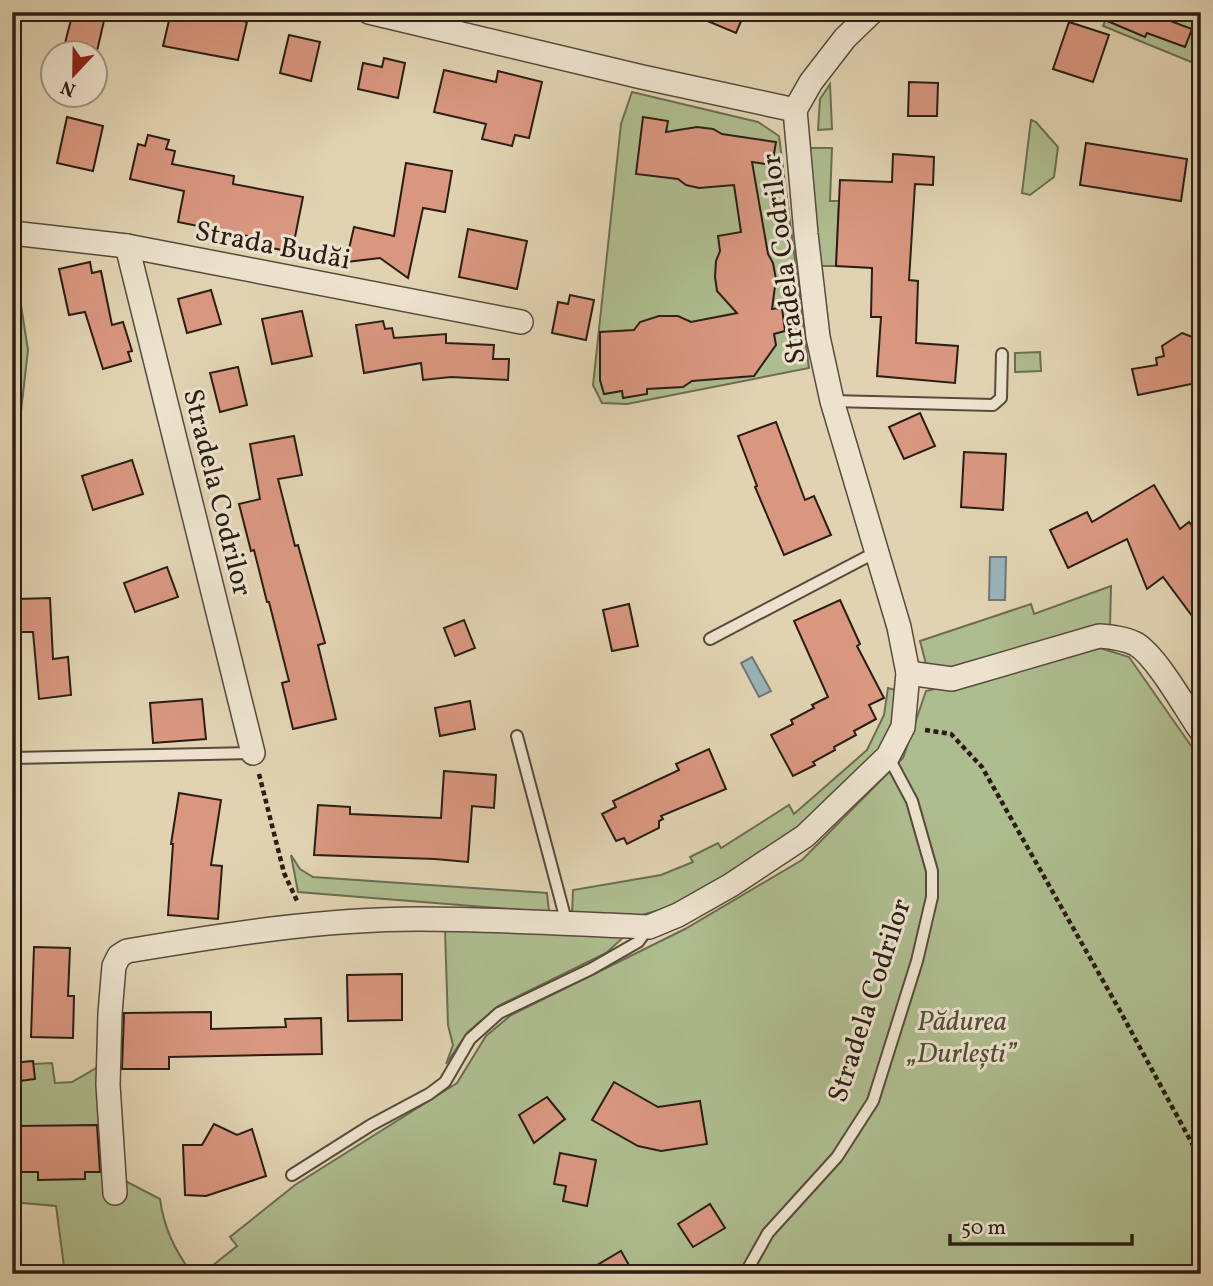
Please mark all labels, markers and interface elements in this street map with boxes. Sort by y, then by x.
north arrow [38,38,108,108]
text: N [57,73,80,103]
street label: Stradela Codrilor [752,151,817,366]
street label: Strada Budăi [191,212,354,281]
street label: Stradela Codrilor [172,385,261,600]
street label: Stradela Codrilor [819,894,922,1108]
park label: Pădurea „Durlești” [906,1003,1018,1074]
scale bar [950,1202,1132,1246]
text: 50 m [961,1214,1006,1243]

